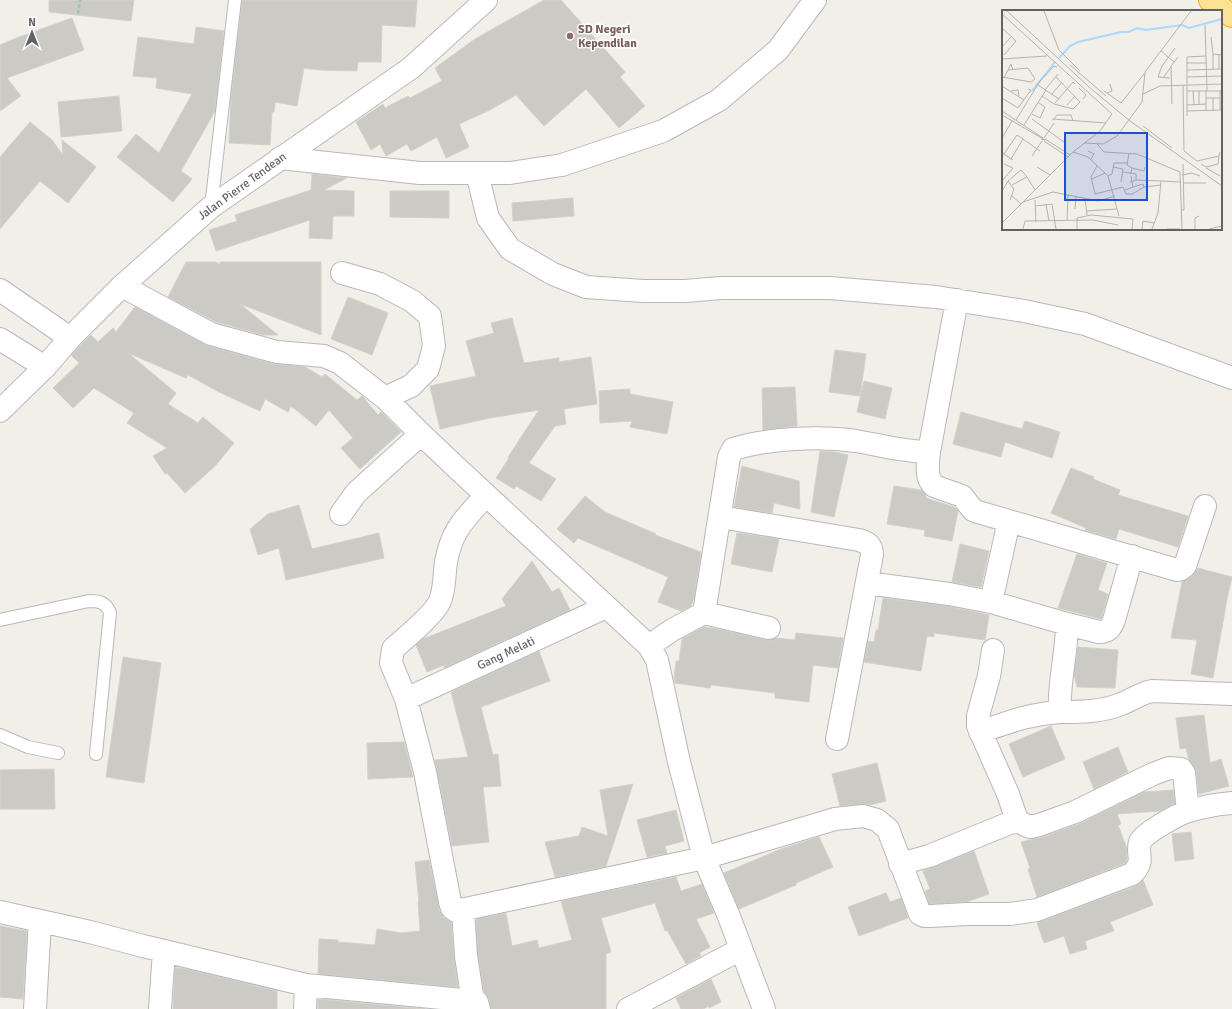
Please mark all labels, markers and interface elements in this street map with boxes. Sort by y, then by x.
inset map [1002,10,1222,230]
north arrow [12,12,52,52]
text: N [28,16,36,29]
place label: SD Negeri Kependilan [578,22,637,51]
marker: SD Negeri Kependilan [565,31,575,41]
street label: Jalan Pierre Tendean [195,149,289,224]
street label: Gang Melati [475,634,538,673]

